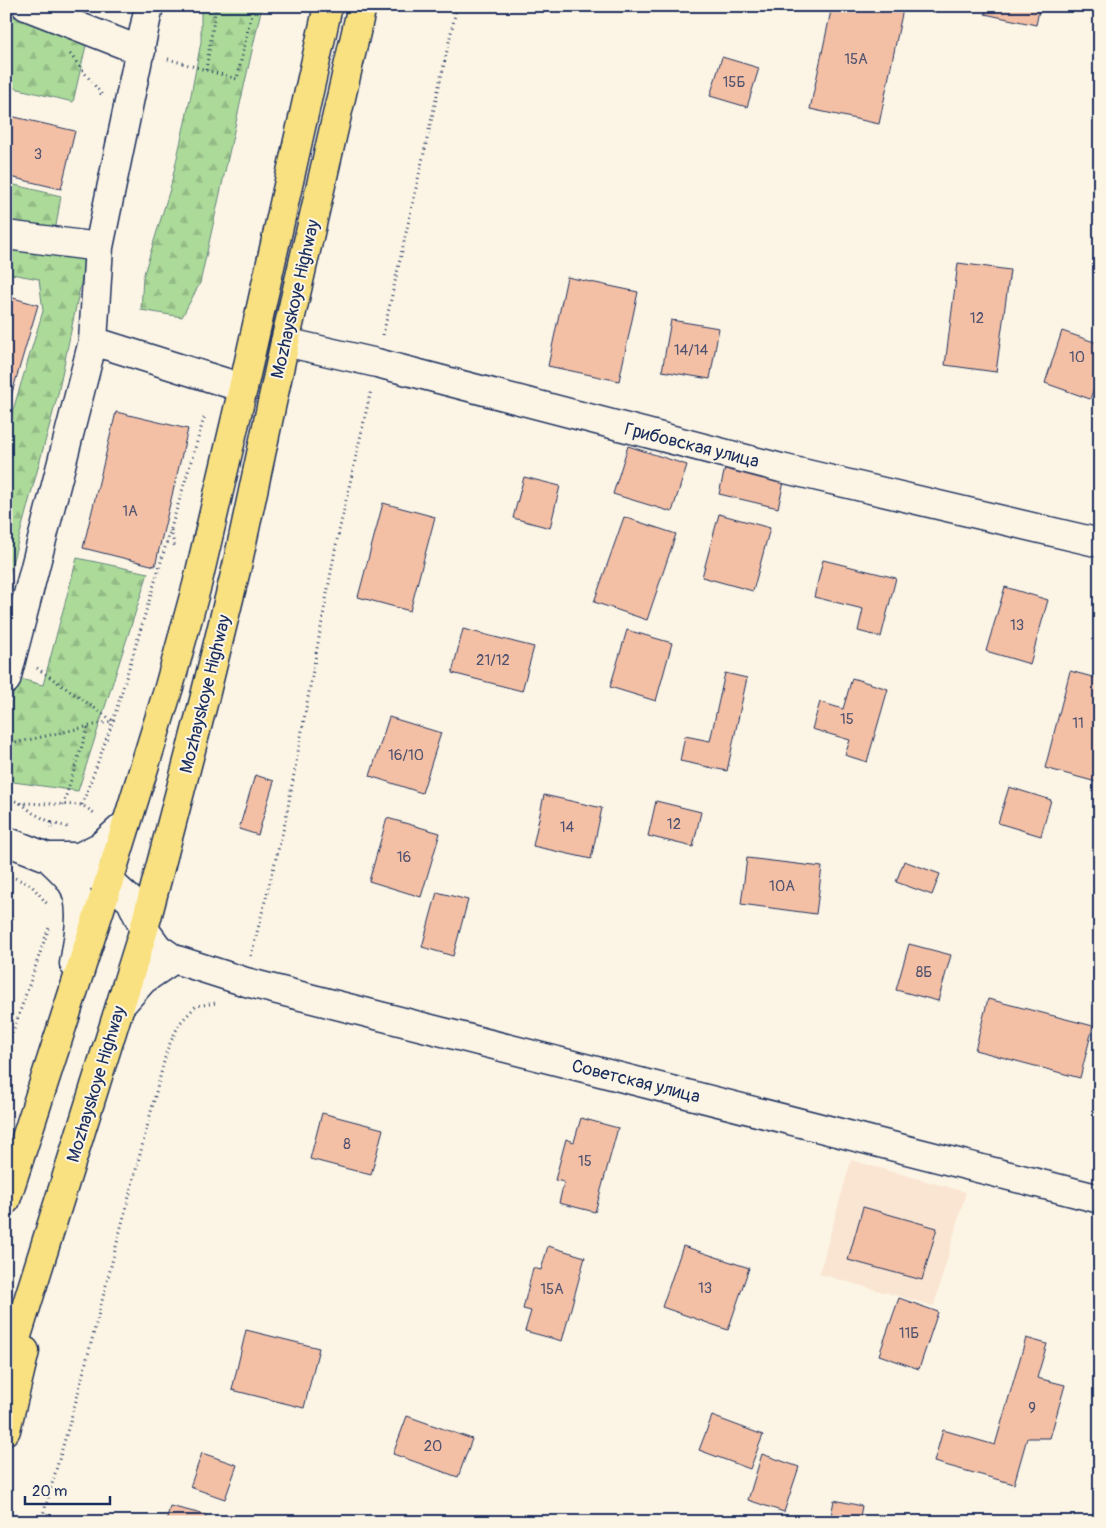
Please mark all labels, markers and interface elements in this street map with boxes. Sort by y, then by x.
house number: 15А [844,50,868,69]
house number: 15Б [723,73,746,92]
house number: 3 [34,145,42,164]
street label: Mozhayskoye Highway [266,217,325,381]
house number: 12 [970,309,984,328]
house number: 14/14 [674,341,709,360]
house number: 10 [1069,348,1085,367]
street label: Грибовская улица [622,418,762,473]
house number: 1А [122,502,138,521]
street label: Mozhayskoye Highway [175,612,236,776]
house number: 13 [1010,616,1024,635]
house number: 21/12 [476,651,510,670]
house number: 15 [840,710,854,729]
house number: 11 [1072,714,1084,733]
house number: 16/10 [388,746,424,765]
house number: 12 [667,815,681,834]
house number: 14 [560,818,575,837]
house number: 16 [397,848,411,867]
house number: 10А [769,877,795,896]
house number: 8Б [916,963,932,982]
street label: Mozhayskoye Highway [62,1003,131,1165]
street label: Советская улица [569,1054,702,1109]
house number: 8 [343,1135,351,1154]
house number: 15 [578,1152,592,1171]
house number: 13 [698,1279,712,1298]
house number: 15А [540,1280,564,1299]
house number: 11Б [899,1324,919,1343]
house number: 9 [1028,1399,1036,1418]
house number: 20 [424,1437,442,1456]
scale bar [25,1473,110,1505]
text: 20 m [32,1482,67,1501]

